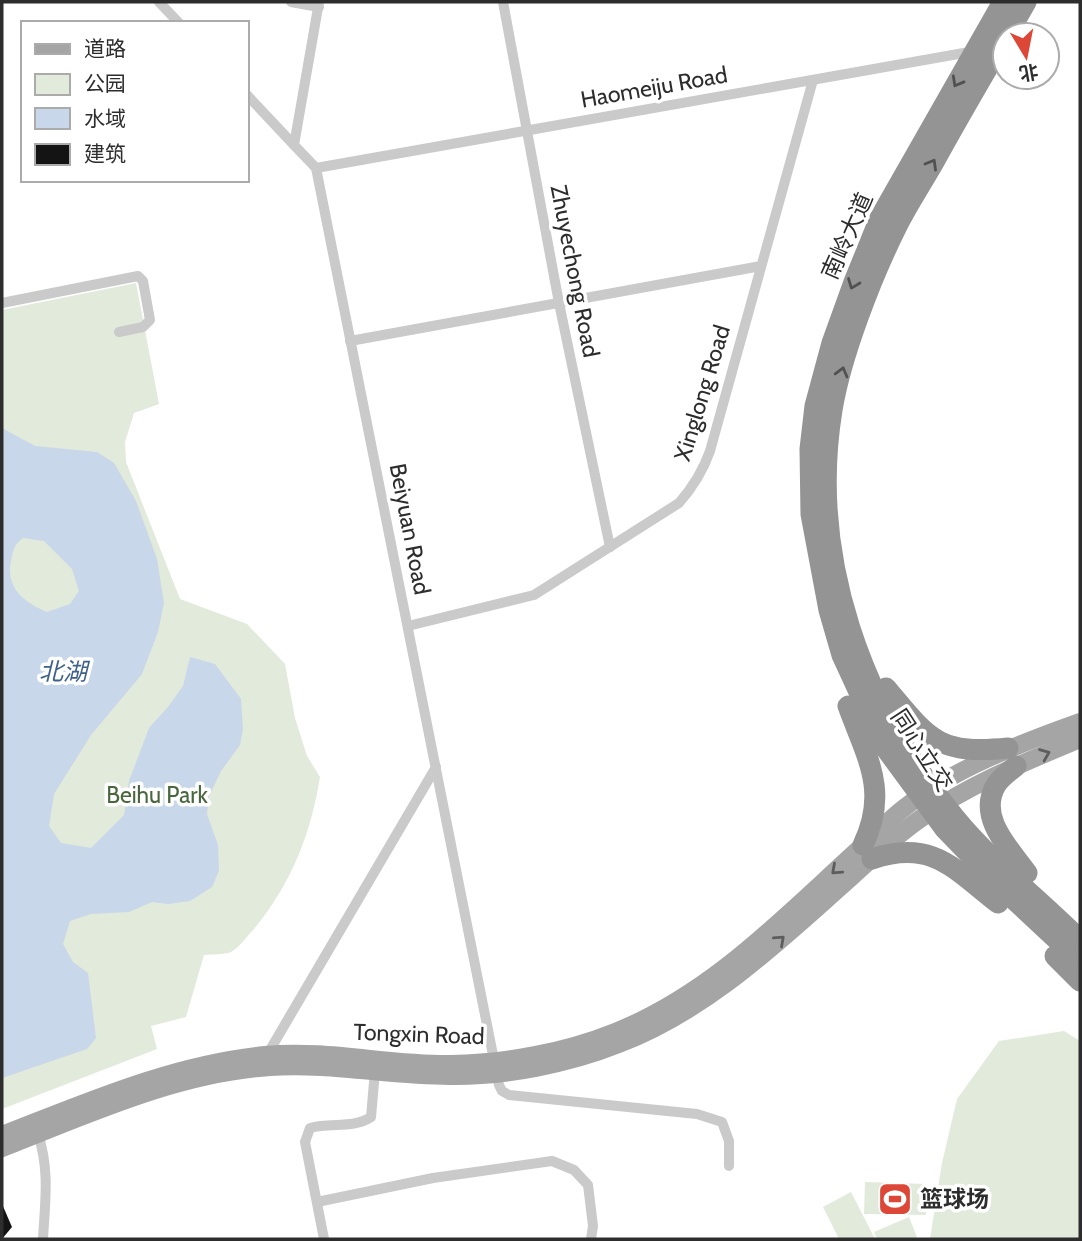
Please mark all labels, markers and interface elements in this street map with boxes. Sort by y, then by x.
legend [21,21,248,182]
north arrow [991,21,1061,91]
text: 道路 [84,36,126,61]
text: 北 [1018,59,1040,85]
street label: Haomeiju Road [578,60,730,114]
text: 公园 [84,71,126,96]
one-way arrow [952,75,965,88]
text: 水域 [84,106,126,131]
text: 建筑 [84,141,126,166]
one-way arrow [924,159,937,172]
street label: Zhuyechong Road [545,182,605,360]
street label: 南岭大道 [816,188,878,284]
one-way arrow [847,278,861,290]
street label: Xinglong Road [668,322,736,464]
one-way arrow [834,366,849,378]
street label: Beiyuan Road [384,461,436,597]
water label: 北湖 [39,657,91,686]
street label: 同心立交 [885,704,959,796]
one-way arrow [1037,748,1050,762]
park label: Beihu Park [106,781,208,809]
one-way arrow [831,861,844,874]
one-way arrow [772,936,785,948]
street label: Tongxin Road [353,1018,485,1050]
sports icon: 篮球场 [876,1180,914,1218]
place label: 篮球场 [920,1185,989,1213]

